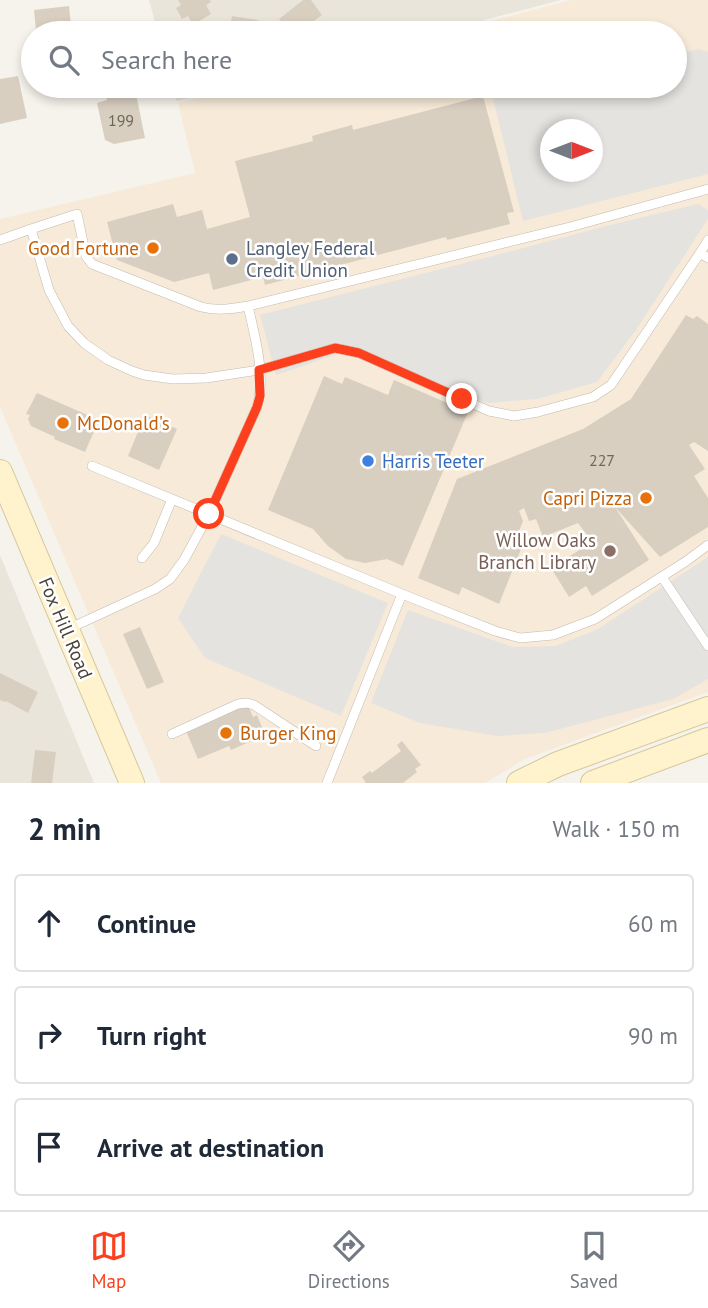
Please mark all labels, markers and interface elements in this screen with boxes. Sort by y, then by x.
search box [21,21,687,98]
icon: search [45,41,83,79]
text: Search here [101,43,232,76]
house number: 199 [108,110,134,130]
north arrow [540,119,603,182]
place label: Good Fortune [28,236,139,260]
place label: Langley Federal Credit Union [246,236,375,282]
marker: Good Fortune [145,240,161,256]
marker: Langley Federal Credit Union [224,251,240,267]
route end [446,383,477,414]
place label: McDonald's [77,411,170,435]
marker: McDonald's [55,415,71,431]
place label: Harris Teeter [382,449,485,473]
house number: 227 [589,450,615,470]
marker: Harris Teeter [360,453,376,469]
place label: Capri Pizza [543,486,632,510]
marker: Capri Pizza [638,490,654,506]
route start [193,498,224,529]
place label: Willow Oaks Branch Library [478,528,596,574]
marker: Willow Oaks Branch Library [602,543,618,559]
street label: Fox Hill Road [34,574,98,682]
place label: Burger King [240,721,336,745]
marker: Burger King [218,725,234,741]
text: 2 min [28,809,101,848]
text: Walk · 150 m [553,814,680,843]
icon: ahead [30,904,68,942]
text: Continue [97,907,196,940]
text: 60 m [628,909,678,938]
icon: right [30,1016,68,1054]
text: Turn right [97,1019,206,1052]
text: 90 m [628,1021,678,1050]
icon: arrive [30,1128,68,1166]
text: Arrive at destination [97,1131,324,1164]
tab: Map [90,1227,128,1293]
tab: Directions [308,1227,390,1293]
tab: Saved [570,1227,618,1293]

